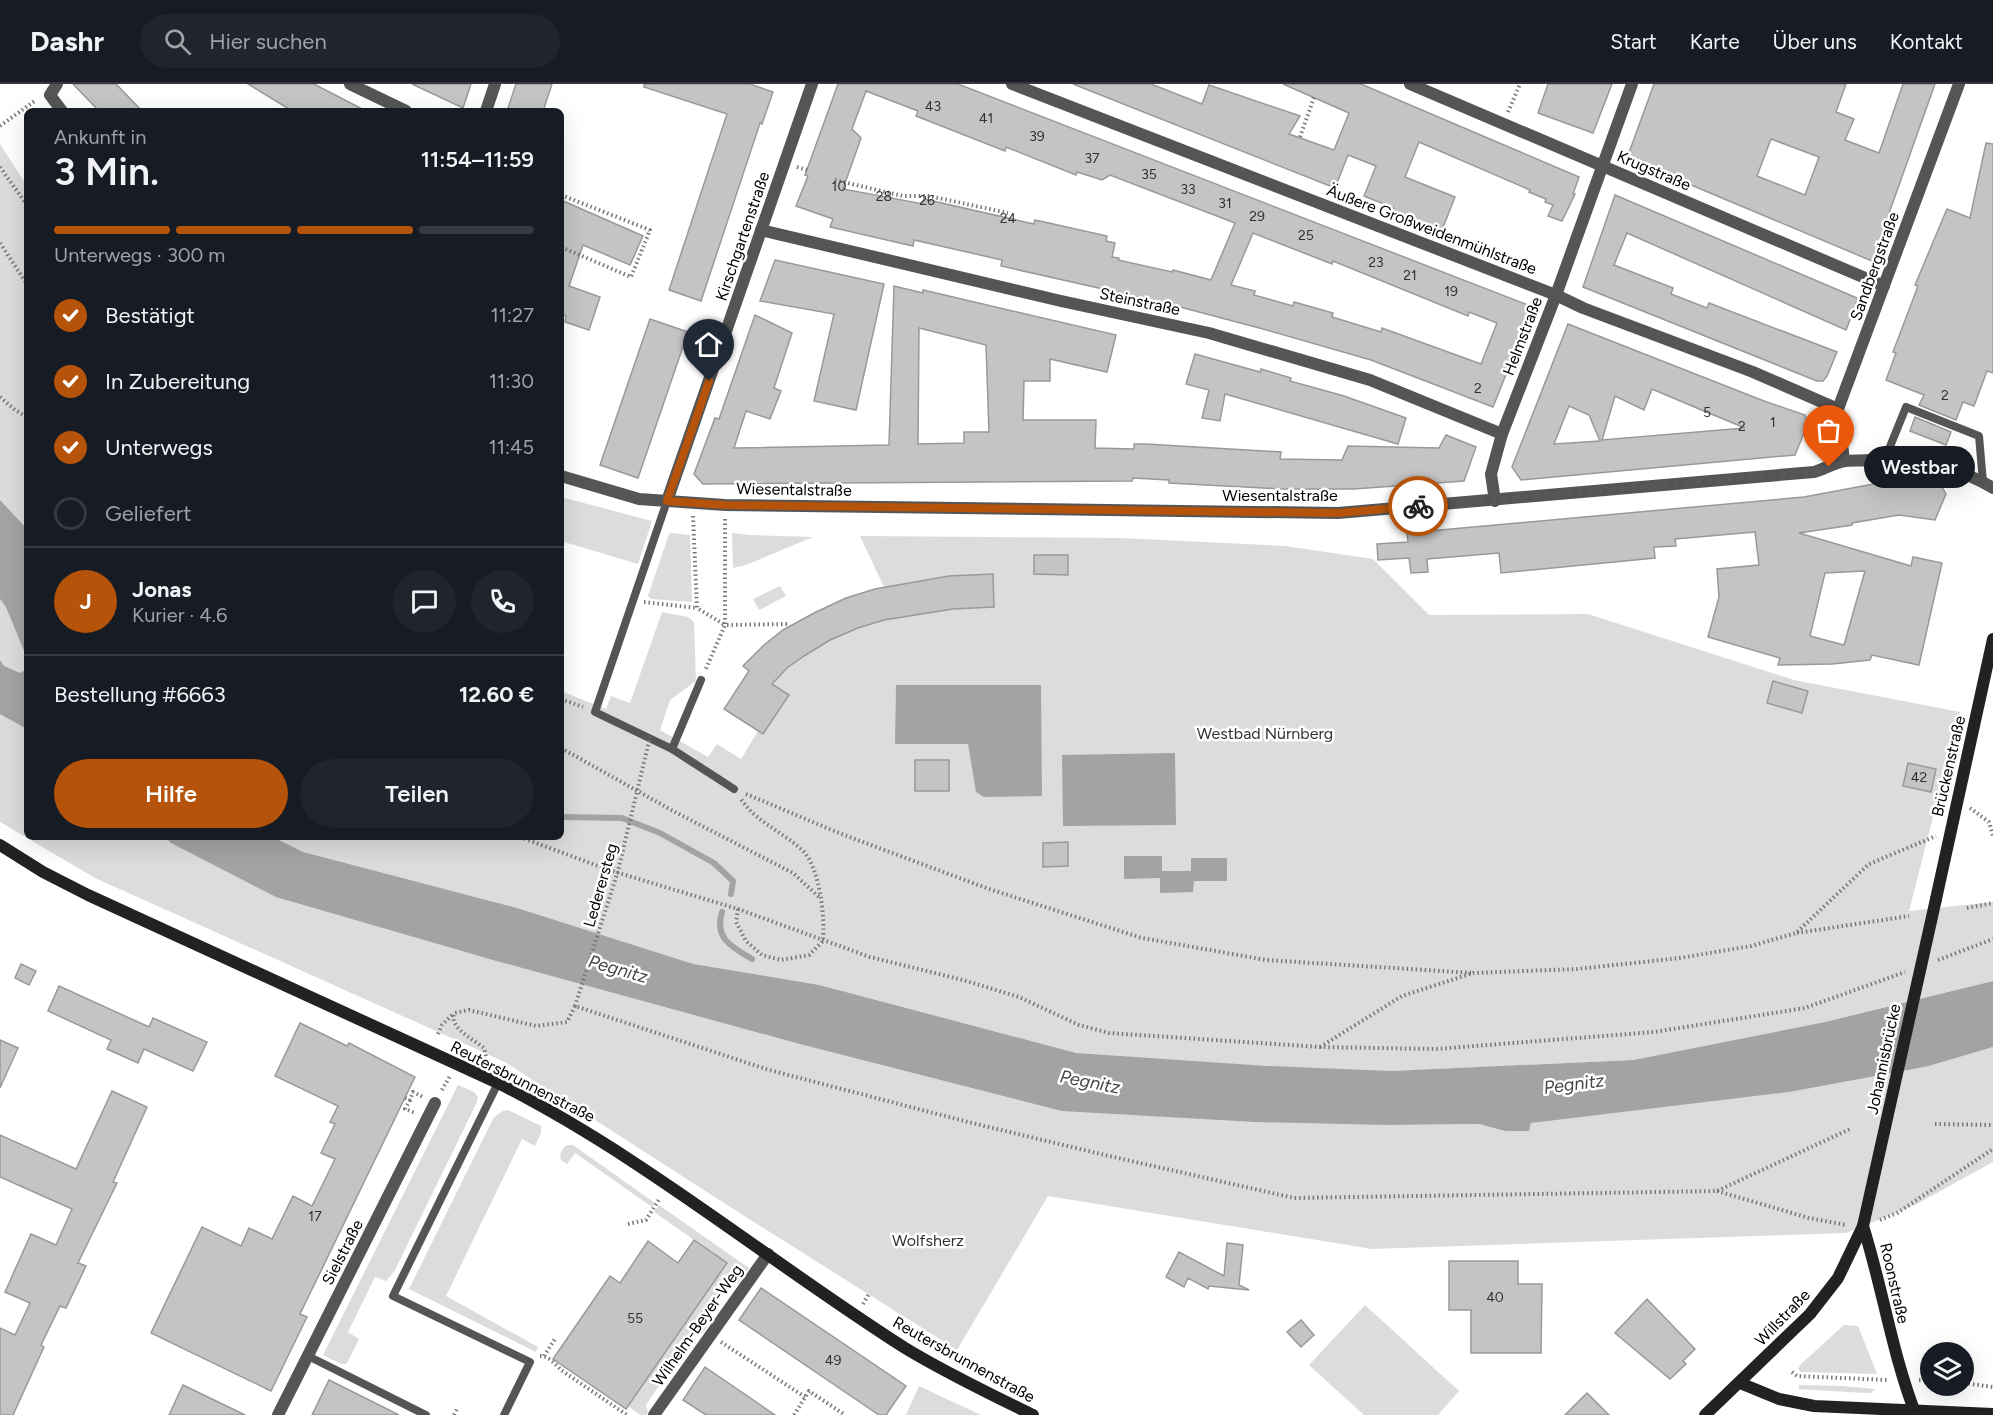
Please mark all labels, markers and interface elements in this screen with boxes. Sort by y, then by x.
search box [140,14,560,68]
text: Dashr [30,24,104,58]
icon: search [161,25,194,58]
text: Hier suchen [209,28,327,55]
text: Start [1610,29,1657,54]
text: Karte [1690,29,1740,54]
text: Über uns [1773,29,1857,54]
text: Kontakt [1890,29,1963,54]
house number: 43 [925,98,941,115]
house number: 41 [979,110,993,127]
text: Ankunft in [54,125,146,149]
house number: 39 [1029,128,1045,145]
text: 11:54–11:59 [421,146,534,173]
street label: Krugstraße [1614,146,1694,195]
text: 3 Min. [54,148,159,195]
house number: 37 [1084,150,1100,167]
house number: 35 [1141,166,1157,183]
street label: Kirschgartenstraße [711,169,774,303]
house number: 10 [832,178,846,195]
house number: 33 [1180,181,1196,198]
street label: Äußere Großweidenmühlstraße [1324,181,1540,278]
house number: 28 [876,188,892,205]
house number: 26 [919,192,935,209]
house number: 31 [1218,195,1232,212]
house number: 29 [1249,208,1265,225]
street label: Sandbergstraße [1846,209,1903,323]
house number: 24 [1000,210,1017,227]
house number: 25 [1298,227,1314,244]
text: Unterwegs · 300 m [54,243,225,267]
house number: 23 [1368,254,1384,271]
house number: 21 [1403,267,1417,284]
house number: 19 [1444,283,1458,300]
street label: Steinstraße [1098,284,1182,319]
street label: Helmstraße [1499,294,1546,378]
icon: check [54,299,87,332]
text: Bestätigt [105,302,195,329]
text: 11:27 [491,303,534,327]
pin [683,319,734,381]
icon: home [692,328,725,361]
icon: check [54,365,87,398]
text: In Zubereitung [105,368,250,395]
text: 11:30 [489,369,534,393]
house number: 2 [1474,380,1482,397]
house number: 2 [1941,387,1949,404]
house number: 5 [1703,404,1711,421]
pin [1803,405,1854,467]
house number: 1 [1770,414,1776,431]
icon: bag [1812,414,1845,447]
house number: 2 [1738,418,1746,435]
icon: check [54,431,87,464]
text: Unterwegs [105,434,213,461]
text: 11:45 [489,435,534,459]
callout: Westbar [1865,446,1976,488]
text: Westbar [1881,455,1958,479]
courier [1388,476,1448,536]
street label: Wiesentalstraße [736,479,852,500]
street label: Wiesentalstraße [1222,486,1338,505]
icon: bike [1402,490,1435,523]
text: Geliefert [105,500,192,527]
button: chat [393,570,456,633]
button: phone [471,570,534,633]
text: Jonas [132,576,191,603]
text: J [79,588,92,615]
text: Kurier · 4.6 [132,603,227,627]
text: Bestellung #6663 [54,681,226,708]
text: 12.60 € [459,681,534,708]
street label: Brückenstraße [1928,714,1969,818]
park label: Westbad Nürnberg [1197,724,1333,743]
button: Hilfe [54,759,288,828]
button: Teilen [300,759,534,828]
house number: 42 [1911,769,1927,786]
street label: Lederersteg [579,841,622,929]
water label: Pegnitz [586,950,650,988]
street label: Johannisbrücke [1863,1002,1905,1116]
street label: Reutersbrunnenstraße [447,1037,598,1126]
water label: Pegnitz [1058,1065,1122,1099]
water label: Pegnitz [1543,1069,1606,1099]
house number: 17 [308,1208,322,1225]
street label: Sielstraße [318,1216,367,1288]
park label: Wolfsherz [892,1231,964,1250]
street label: Roonstraße [1876,1241,1913,1326]
street label: Wilhelm-Beyer-Weg [648,1261,747,1390]
street label: Willstraße [1751,1285,1814,1349]
house number: 40 [1486,1289,1504,1306]
house number: 55 [627,1310,643,1327]
street label: Reutersbrunnenstraße [889,1312,1038,1407]
map controls [1920,1342,1974,1396]
button: layers [1920,1342,1974,1396]
house number: 49 [825,1352,841,1369]

